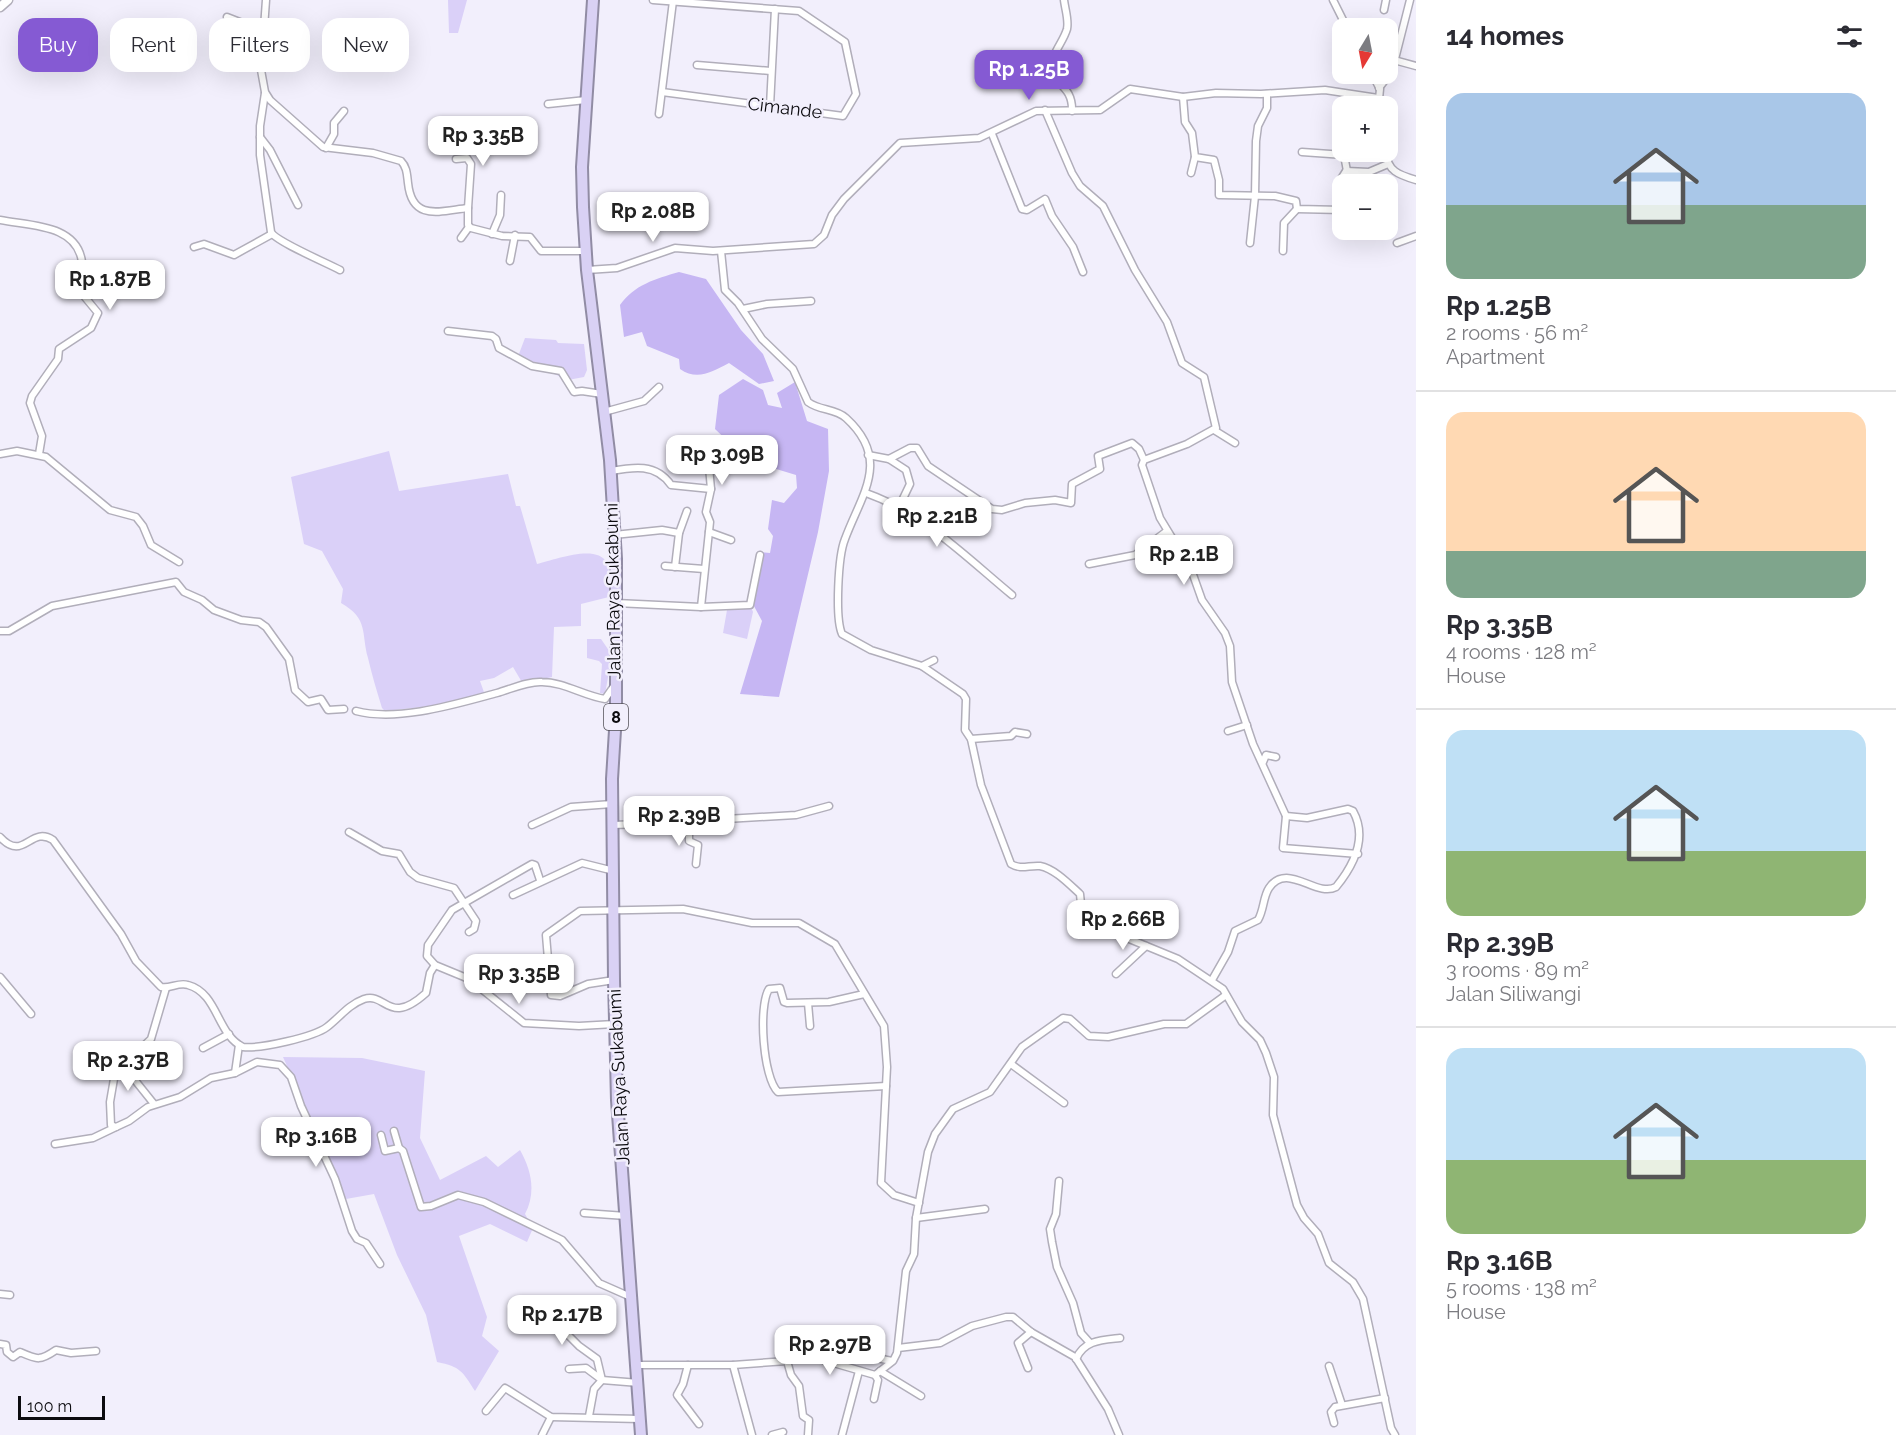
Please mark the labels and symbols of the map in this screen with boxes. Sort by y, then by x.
north arrow [1332,18,1398,84]
pin: Rp 1.25B [967,50,1091,101]
street label: Cimande [747,93,824,123]
pin: Rp 3.35B [421,116,545,167]
pin: Rp 2.08B [591,192,715,243]
pin: Rp 1.87B [48,260,172,311]
pin: Rp 3.09B [660,435,784,486]
pin: Rp 2.21B [875,497,999,548]
street label: Jalan Raya Sukabumi [600,503,625,679]
pin: Rp 2.1B [1129,535,1239,586]
road number: 8 [604,704,628,730]
pin: Rp 2.39B [617,796,741,847]
pin: Rp 2.66B [1061,900,1185,951]
pin: Rp 3.35B [457,954,581,1005]
street label: Jalan Raya Sukabumi [603,988,634,1166]
pin: Rp 2.37B [66,1041,190,1092]
pin: Rp 3.16B [254,1117,378,1168]
pin: Rp 2.17B [500,1295,624,1346]
pin: Rp 2.97B [768,1325,892,1376]
scale bar [18,1393,105,1420]

